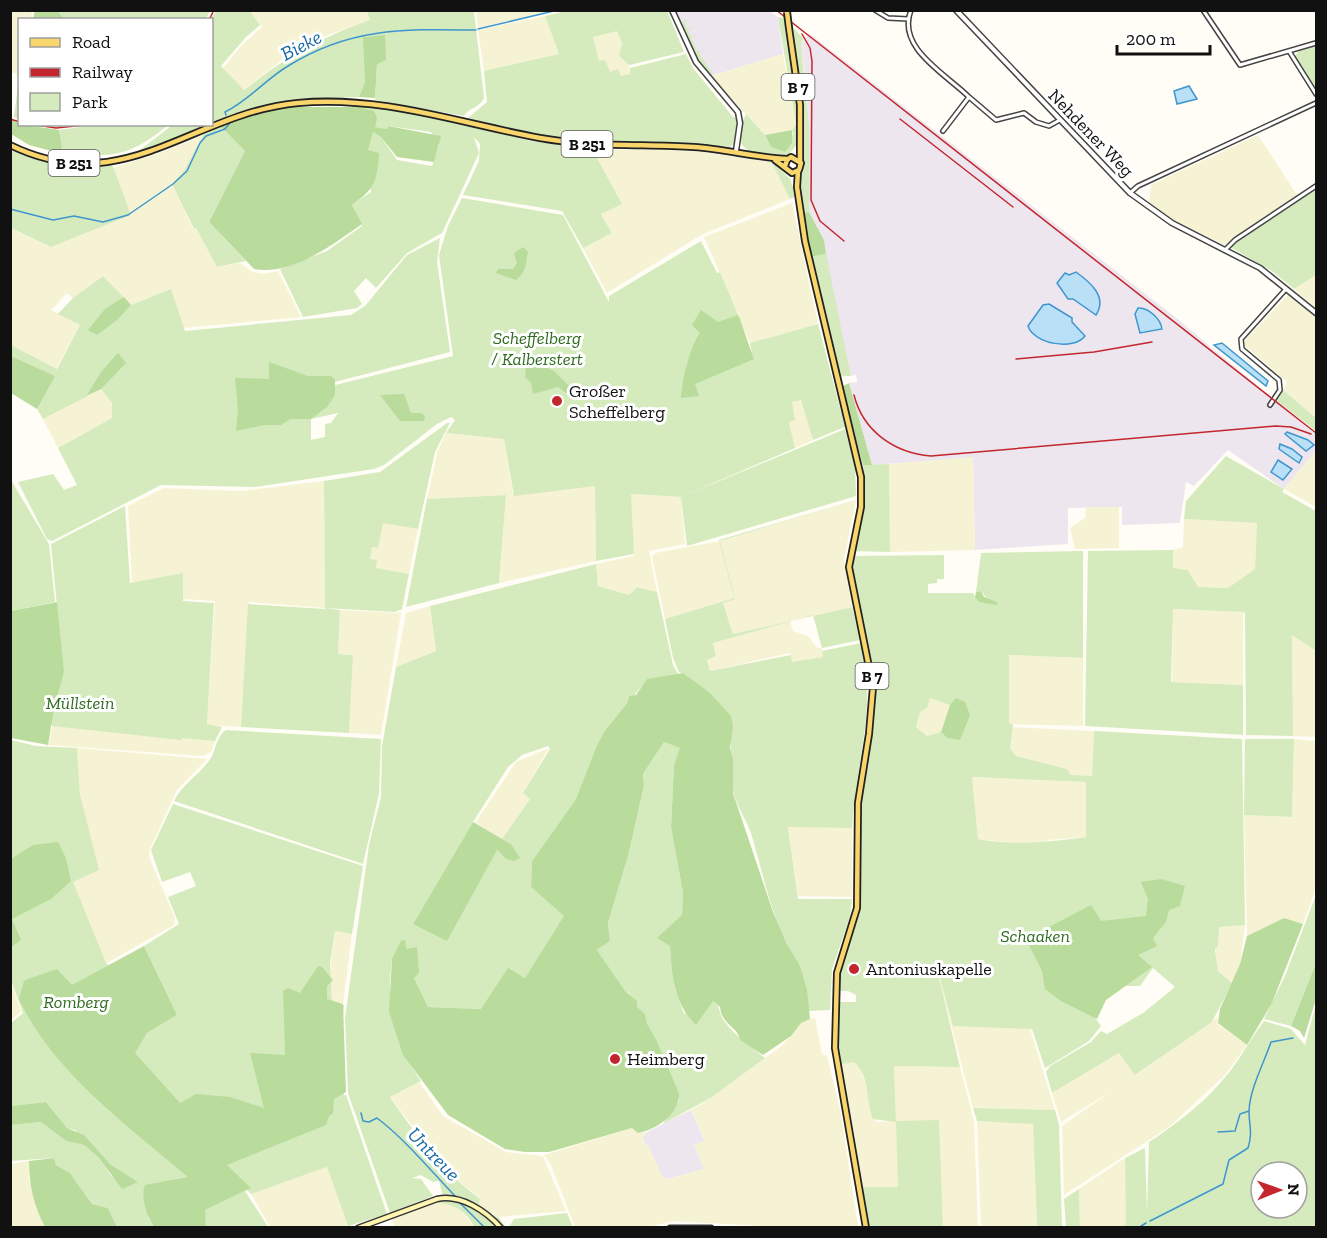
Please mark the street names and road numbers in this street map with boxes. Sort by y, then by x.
road number: B 7 [782,74,814,100]
street label: Nehdener Weg [1044,84,1138,182]
road number: B 251 [562,131,612,157]
road number: B 251 [48,150,100,176]
road number: B 7 [856,663,888,689]

